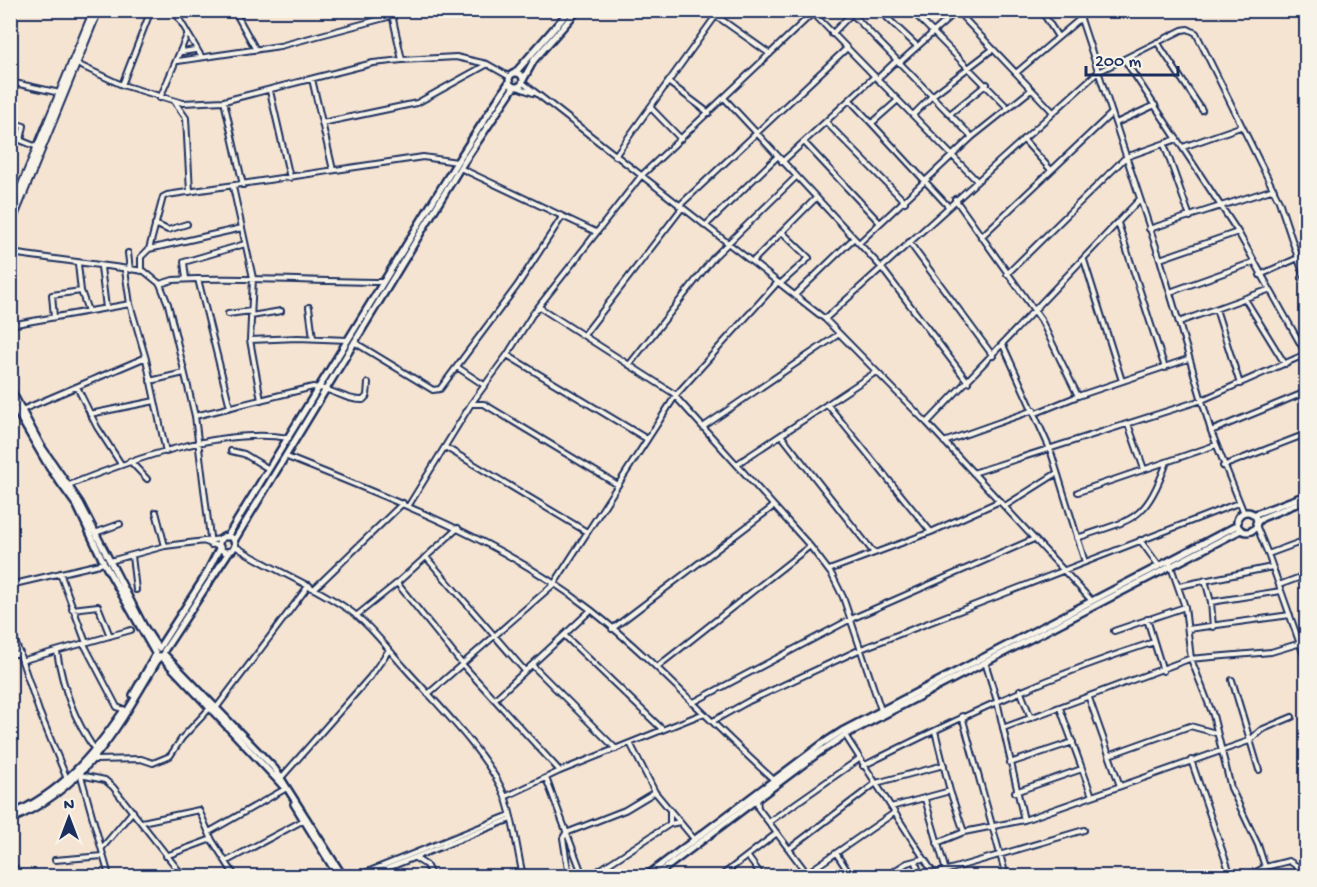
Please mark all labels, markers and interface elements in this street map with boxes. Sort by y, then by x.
scale bar [1086,39,1178,77]
text: 200 m [1095,52,1142,73]
north arrow [39,788,99,848]
text: N [64,797,75,816]

